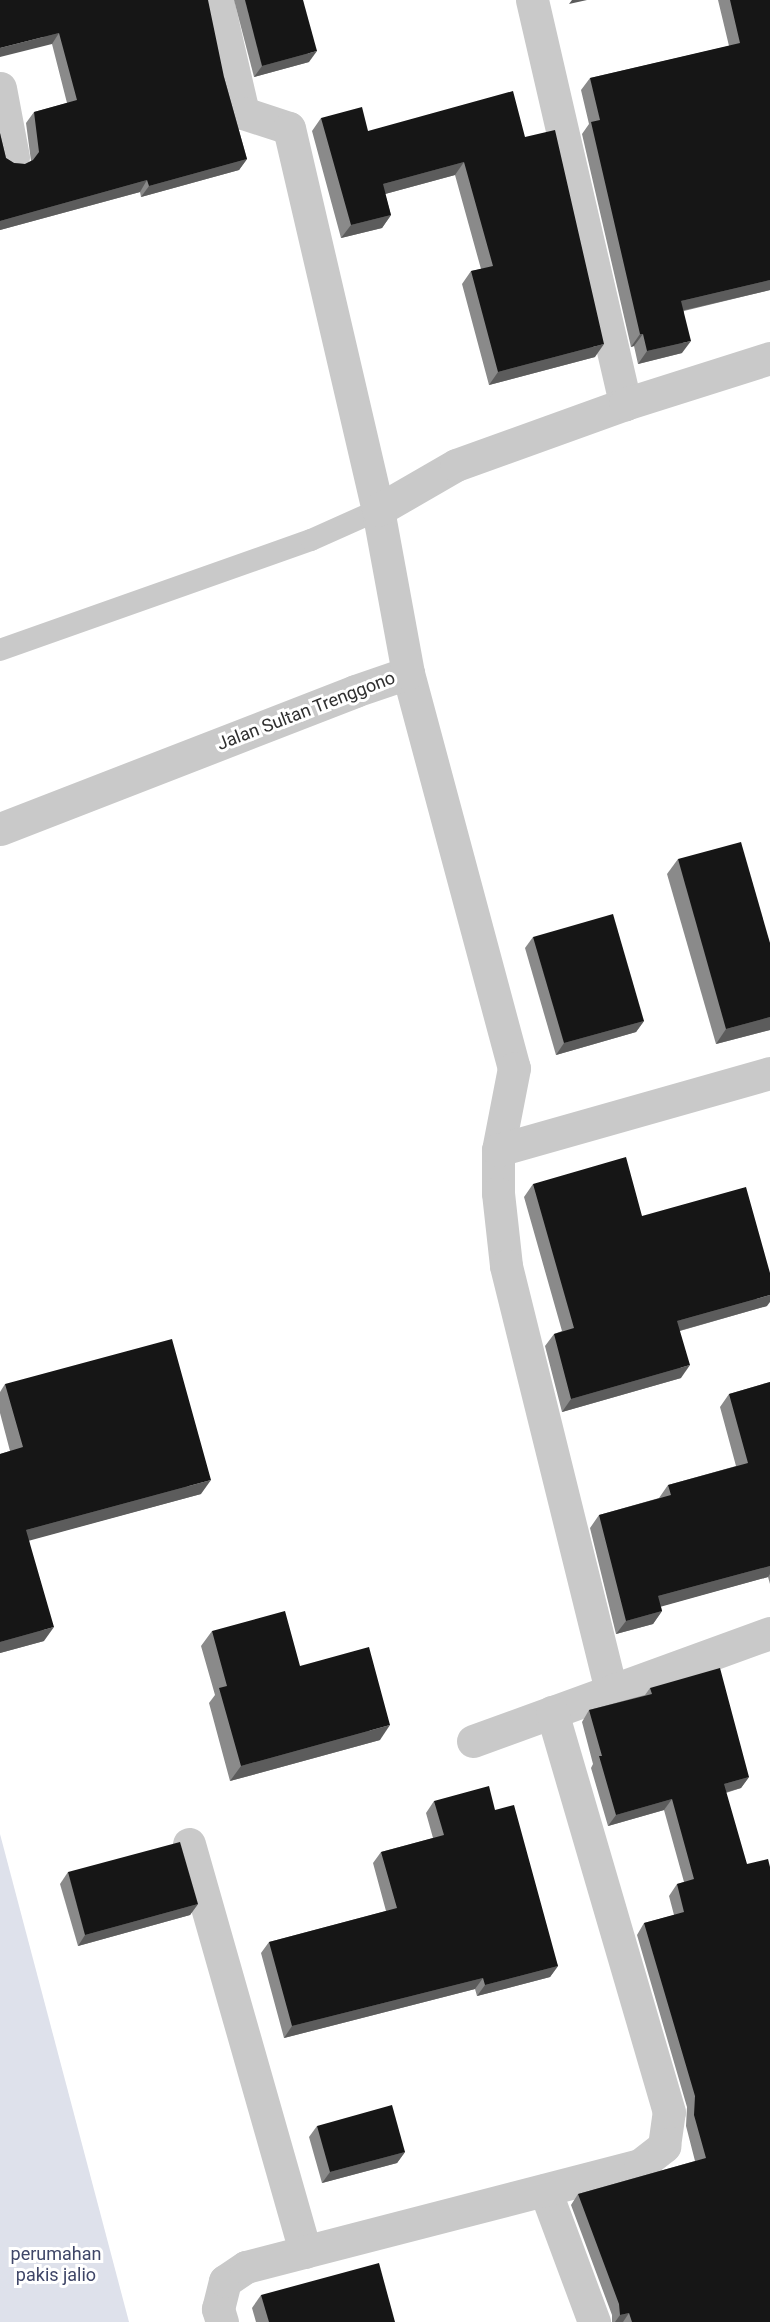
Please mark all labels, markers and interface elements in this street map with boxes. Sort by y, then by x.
street label: Jalan Sultan Trenggono [214,667,398,755]
park label: perumahan pakis jalio [11,2244,101,2286]

